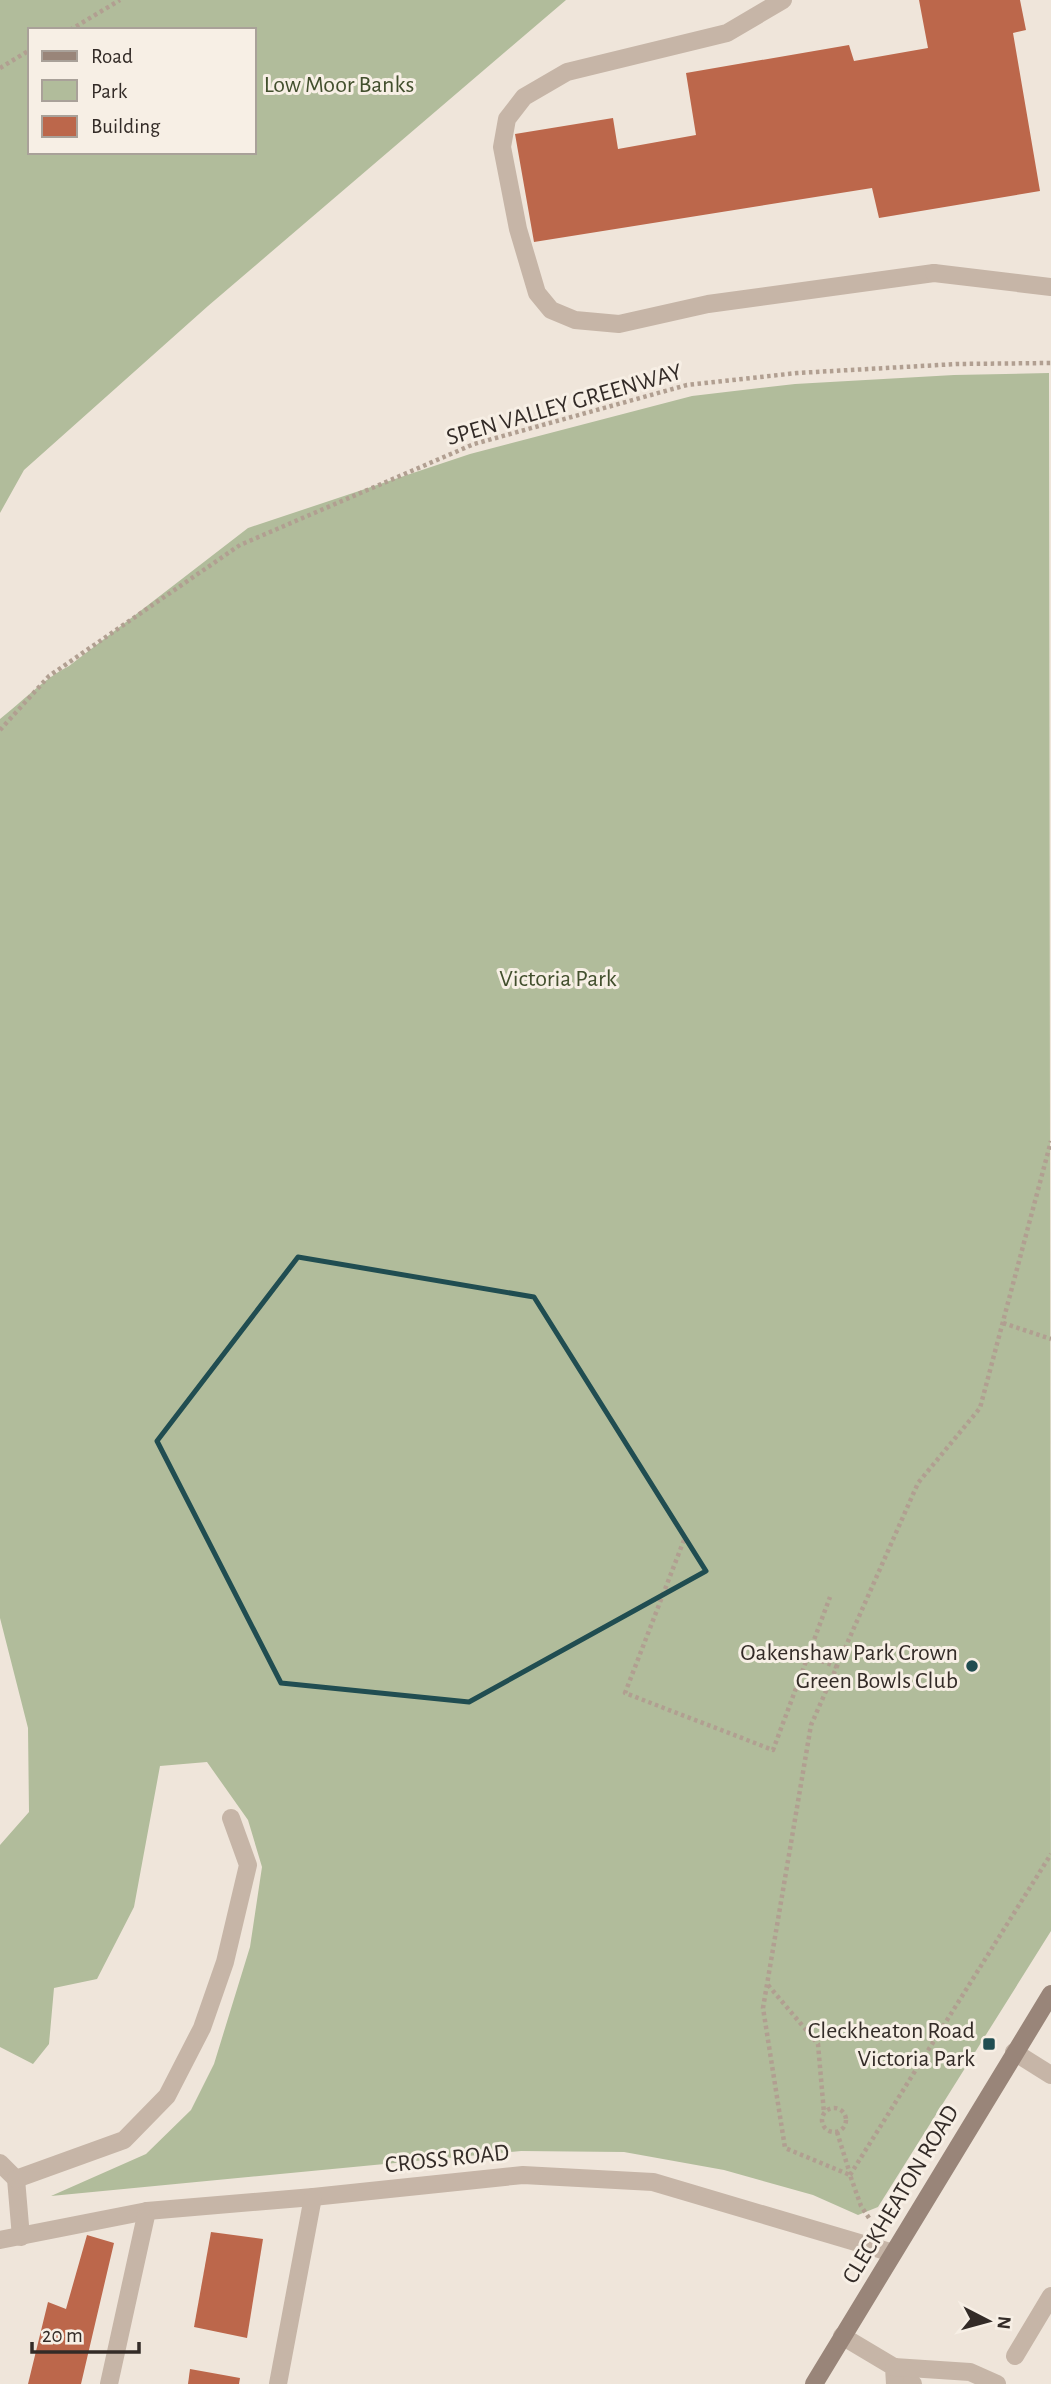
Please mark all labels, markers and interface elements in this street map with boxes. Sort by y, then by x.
legend [28,28,256,154]
text: Road [91,46,133,67]
park label: Low Moor Banks [264,73,414,97]
text: Park [91,81,128,102]
text: Building [91,116,161,137]
street label: SPEN VALLEY GREENWAY [444,360,685,450]
park label: Victoria Park [499,967,617,991]
place label: Oakenshaw Park Crown Green Bowls Club [740,1641,958,1693]
marker: Oakenshaw Park Crown Green Bowls Club [964,1658,980,1674]
place label: Cleckheaton Road Victoria Park [808,2019,975,2071]
marker: Cleckheaton Road Victoria Park [981,2036,997,2052]
street label: CLECKHEATON ROAD [838,2101,964,2288]
street label: CROSS ROAD [384,2141,510,2177]
north arrow [953,2286,1023,2356]
scale bar [32,2310,138,2354]
text: N [993,2315,1014,2330]
text: 20 m [42,2325,83,2346]

